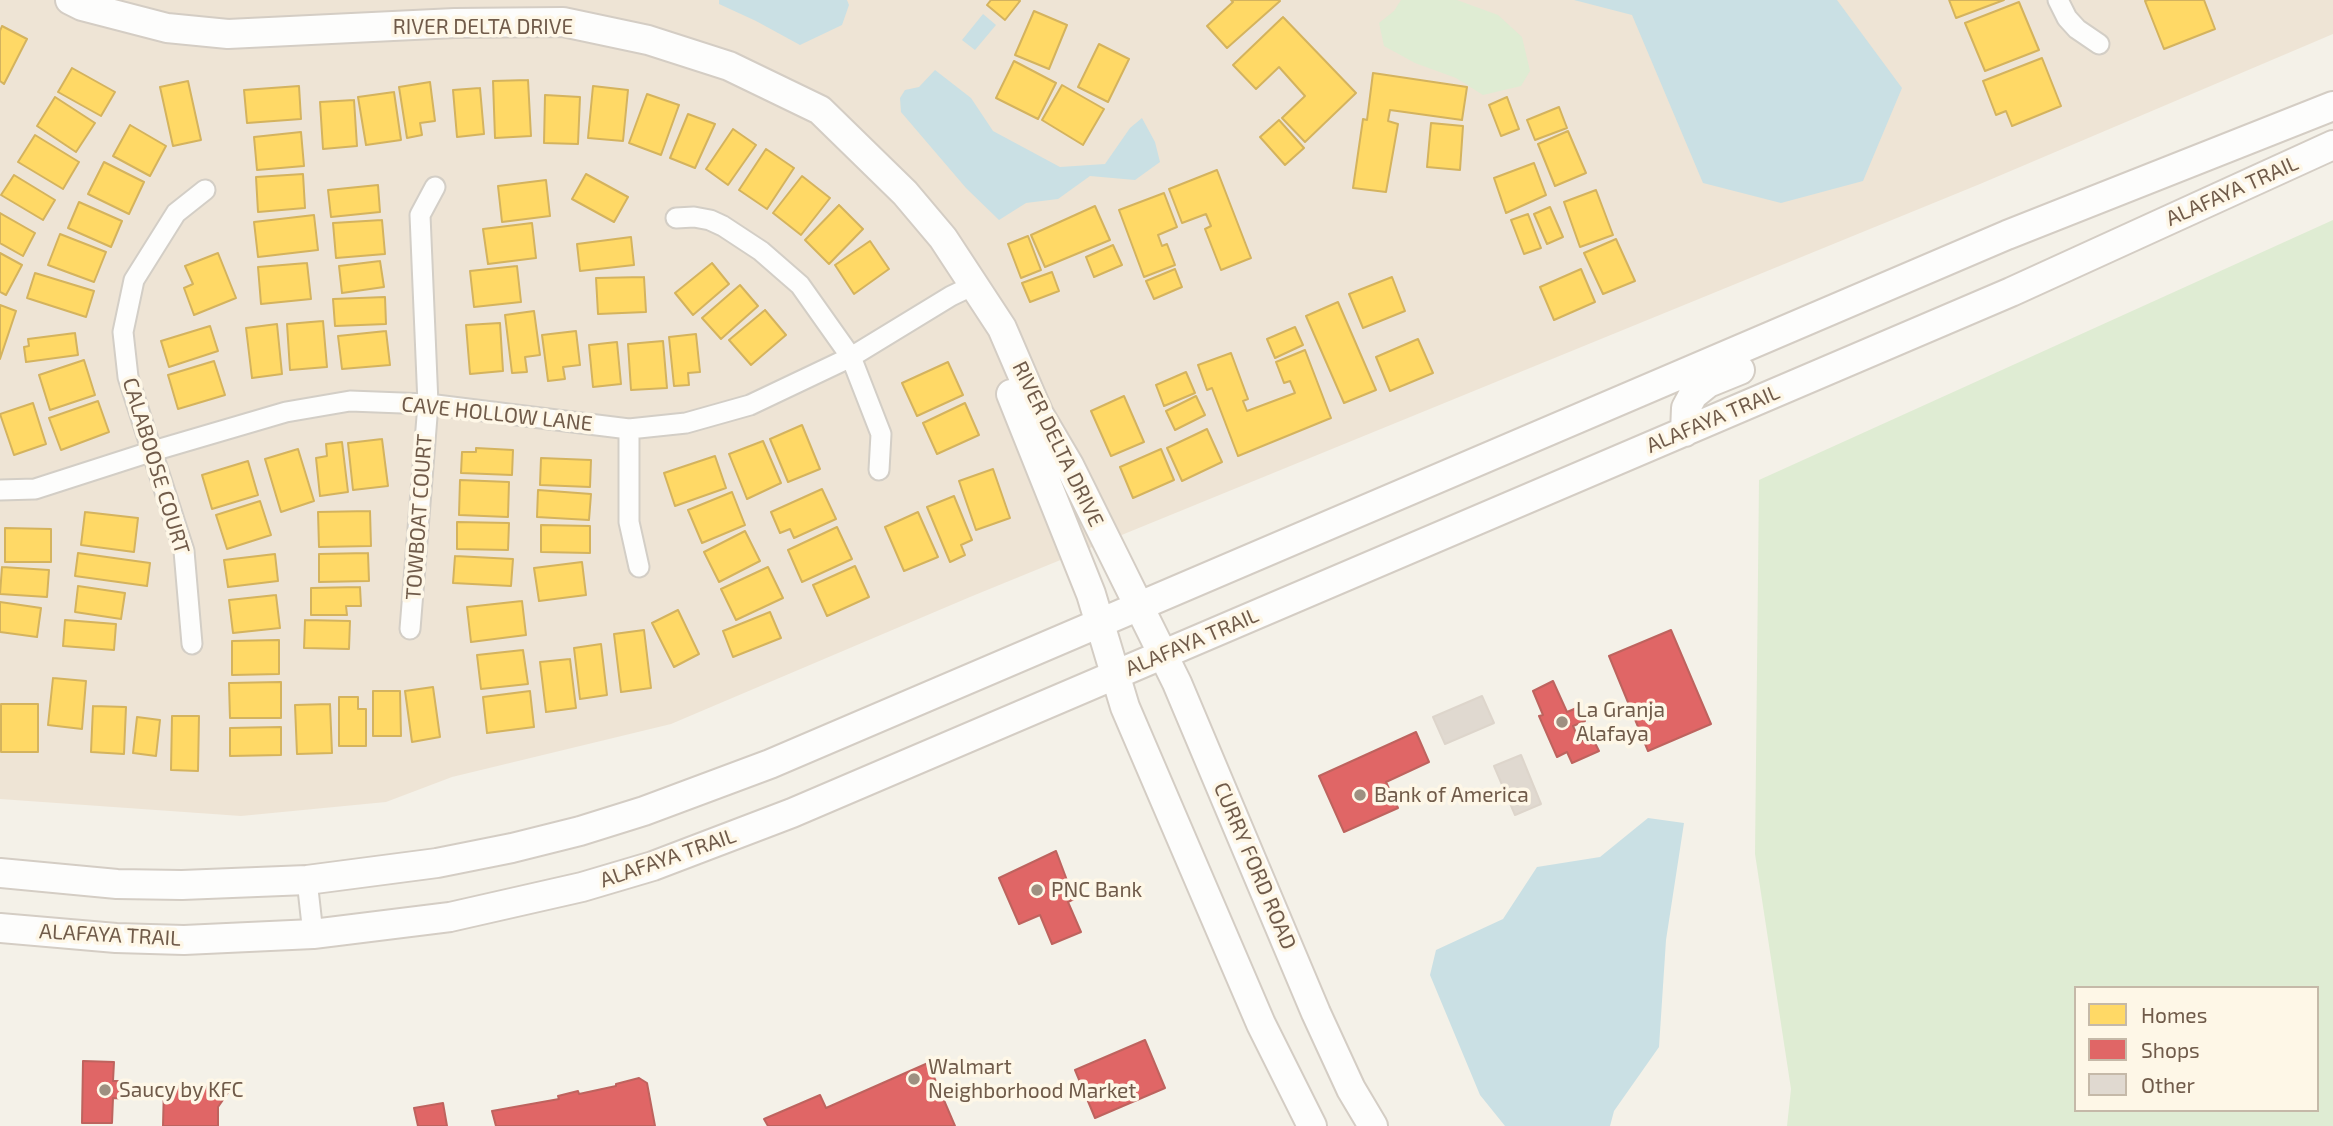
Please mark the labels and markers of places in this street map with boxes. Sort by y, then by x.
place label: La Granja Alafaya [1576,697,1665,747]
marker: La Granja Alafaya [1554,714,1570,730]
place label: Bank of America [1374,782,1529,808]
marker: Bank of America [1352,787,1368,803]
place label: PNC Bank [1051,877,1142,903]
marker: PNC Bank [1029,882,1045,898]
place label: Walmart Neighborhood Market [928,1054,1136,1104]
marker: Walmart Neighborhood Market [906,1071,922,1087]
place label: Saucy by KFC [119,1077,244,1103]
marker: Saucy by KFC [97,1082,113,1098]

